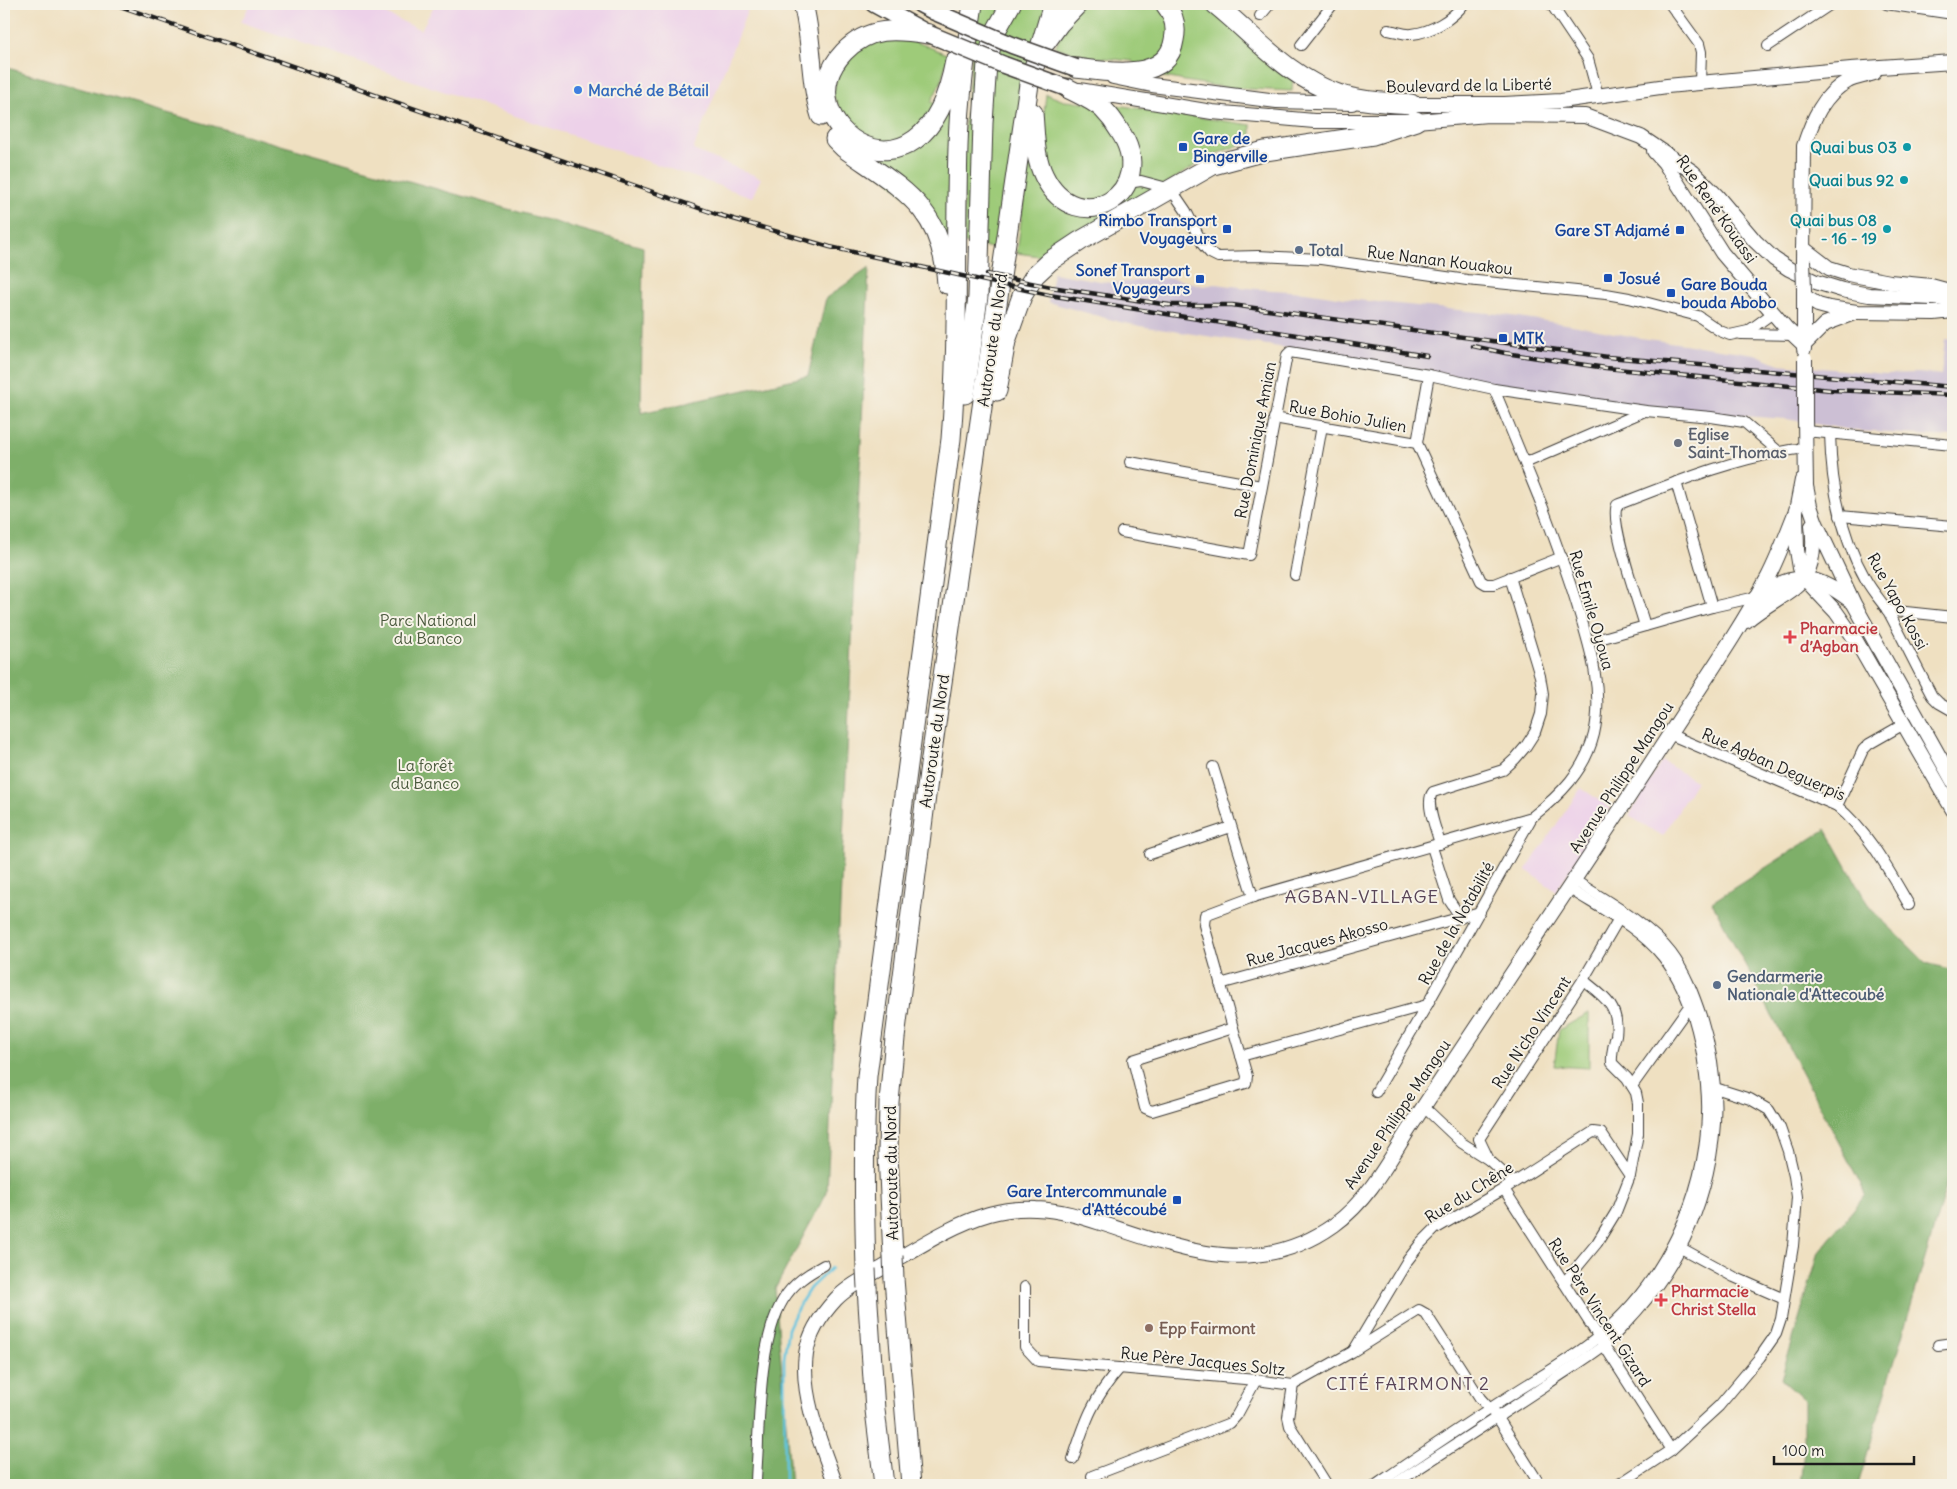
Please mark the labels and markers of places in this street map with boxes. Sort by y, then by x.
place label: Marché de Bétail [588,80,709,100]
marker: Marché de Bétail [572,84,584,96]
place label: Gare de Bingerville [1193,128,1268,167]
place label: Quai bus 03 [1810,137,1897,157]
marker: Gare de Bingerville [1177,141,1189,153]
marker: Quai bus 03 [1901,141,1913,153]
place label: Quai bus 92 [1809,170,1894,190]
marker: Quai bus 92 [1898,174,1910,186]
place label: Rimbo Transport Voyageurs [1098,210,1218,249]
place label: Quai bus 08 - 16 - 19 [1790,210,1877,248]
place label: Gare ST Adjamé [1555,220,1670,240]
marker: Rimbo Transport Voyageurs [1221,223,1233,235]
marker: Quai bus 08 - 16 - 19 [1881,223,1893,235]
marker: Gare ST Adjamé [1674,224,1686,236]
place label: Total [1309,240,1343,260]
marker: Total [1293,244,1305,256]
place label: Sonef Transport Voyageurs [1076,260,1191,299]
place label: Josué [1618,268,1661,288]
marker: Josué [1602,272,1614,284]
marker: Sonef Transport Voyageurs [1194,273,1206,285]
place label: Gare Bouda bouda Abobo [1681,274,1776,312]
marker: Gare Bouda bouda Abobo [1665,287,1677,299]
place label: MTK [1513,328,1544,348]
marker: MTK [1497,332,1509,344]
place label: Eglise Saint-Thomas [1688,424,1787,462]
marker: Eglise Saint-Thomas [1672,437,1684,449]
place label: Pharmacie d’Agban [1800,618,1878,657]
marker: Pharmacie d’Agban [1784,631,1796,643]
place label: Gendarmerie Nationale d'Attecoubé [1727,966,1885,1004]
marker: Gendarmerie Nationale d'Attecoubé [1711,979,1723,991]
place label: Gare Intercommunale d'Attécoubé [1007,1181,1167,1219]
marker: Gare Intercommunale d'Attécoubé [1171,1194,1183,1206]
place label: Pharmacie Christ Stella [1671,1281,1756,1319]
marker: Pharmacie Christ Stella [1655,1294,1667,1306]
place label: Epp Fairmont [1159,1318,1256,1339]
marker: Epp Fairmont [1143,1322,1155,1334]

